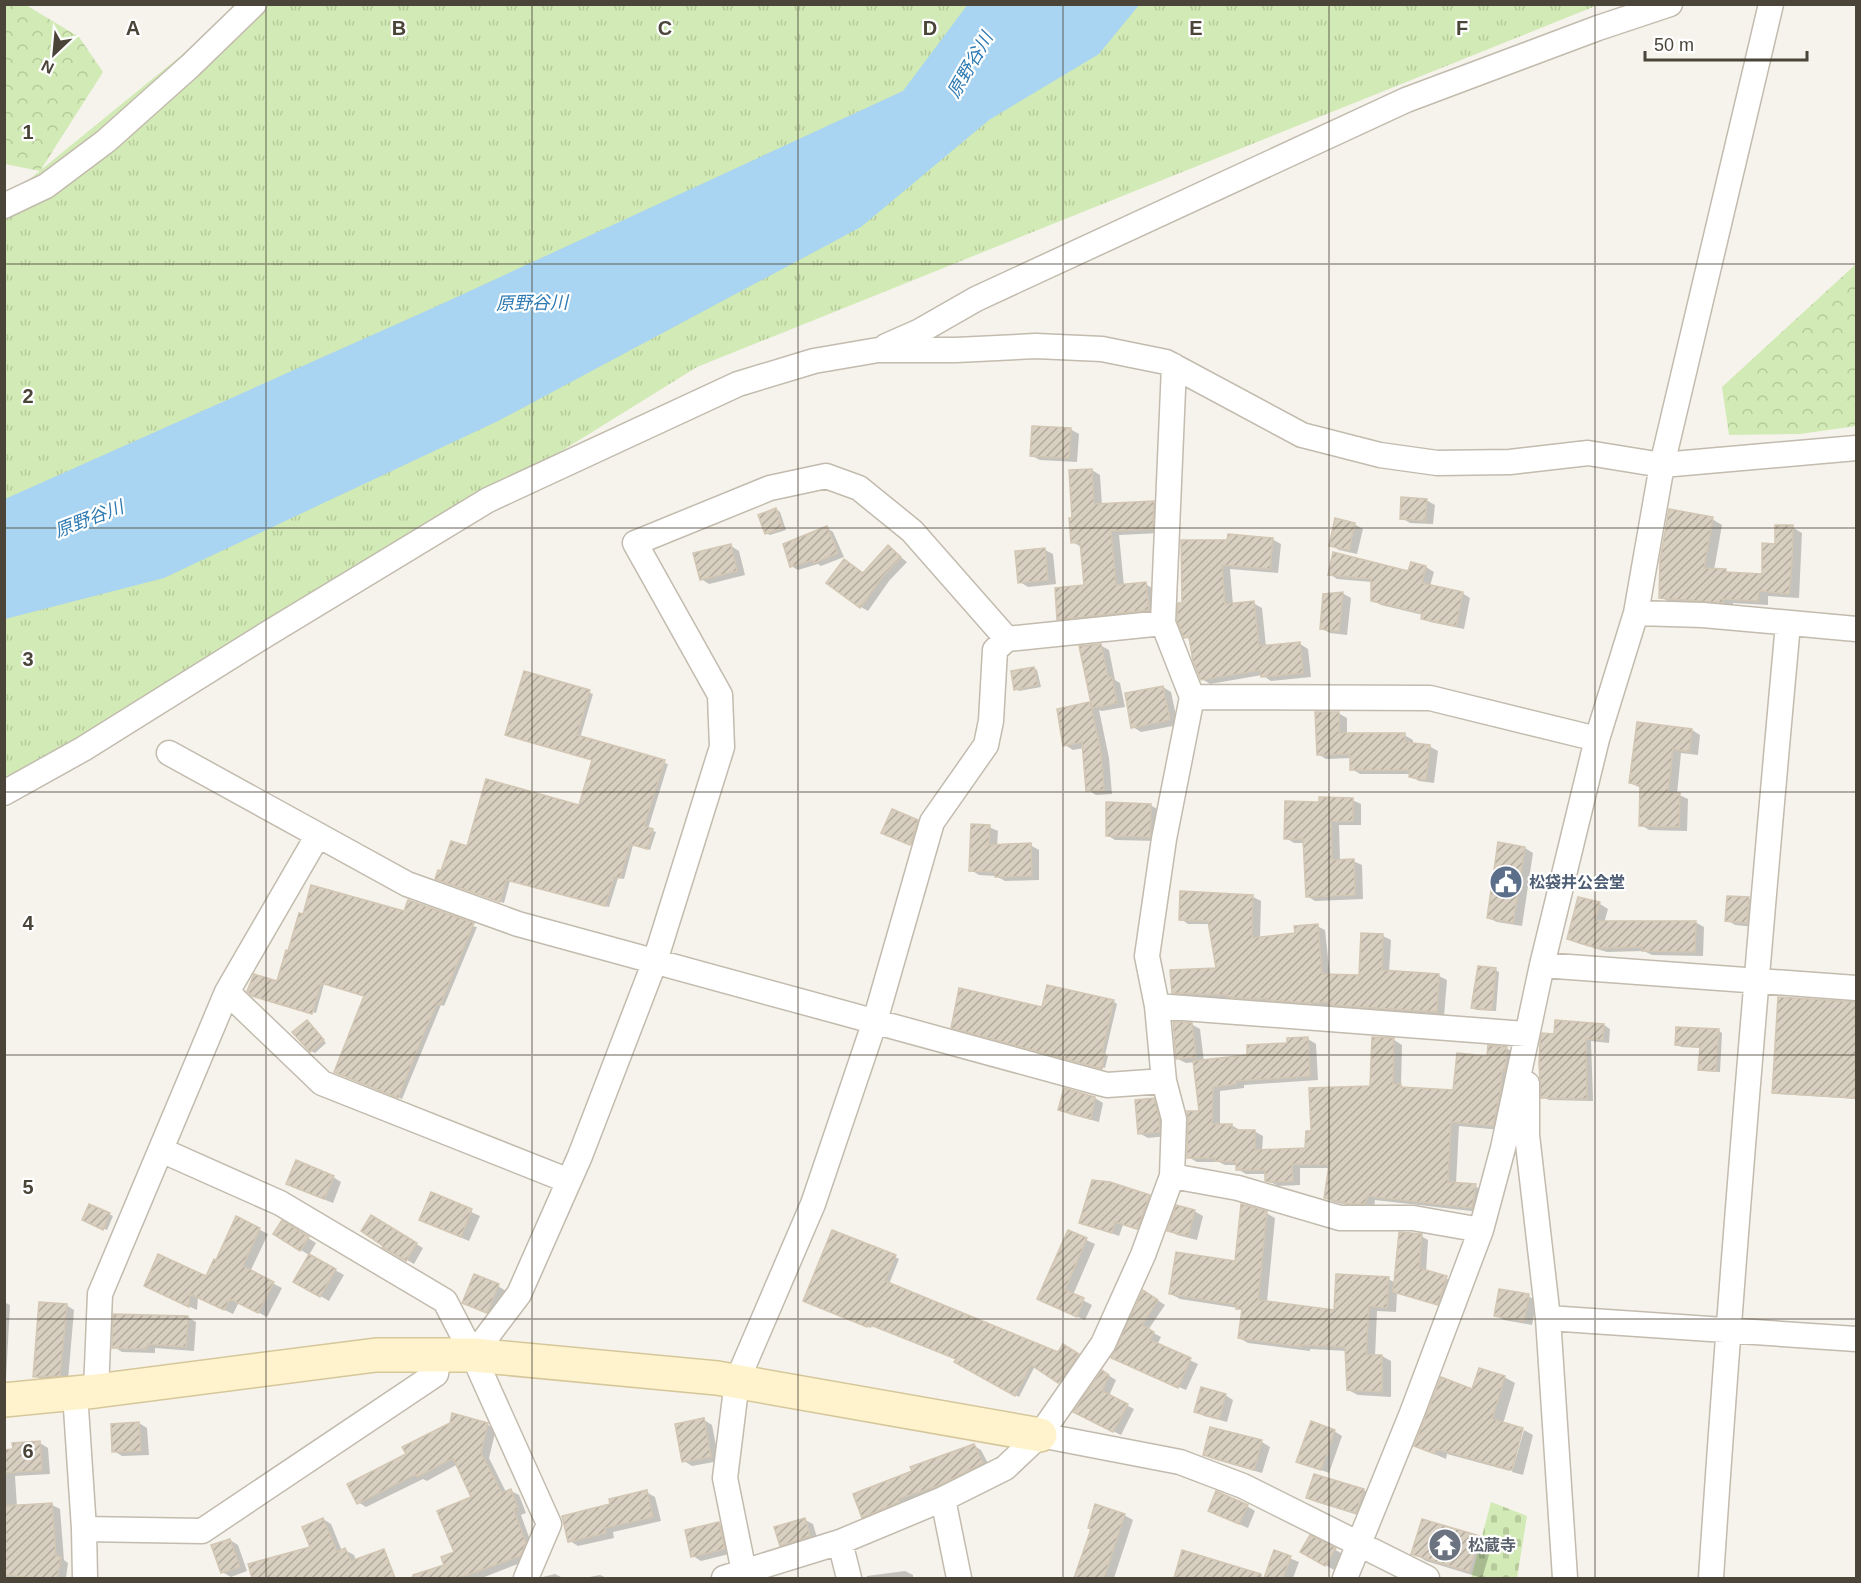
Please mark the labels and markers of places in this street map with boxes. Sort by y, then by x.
public building icon: 松袋井公会堂 [1488,864,1524,900]
place label: 松袋井公会堂 [1529,873,1625,891]
temple icon: 松蔵寺 [1427,1527,1463,1563]
place label: 松蔵寺 [1468,1537,1516,1554]

